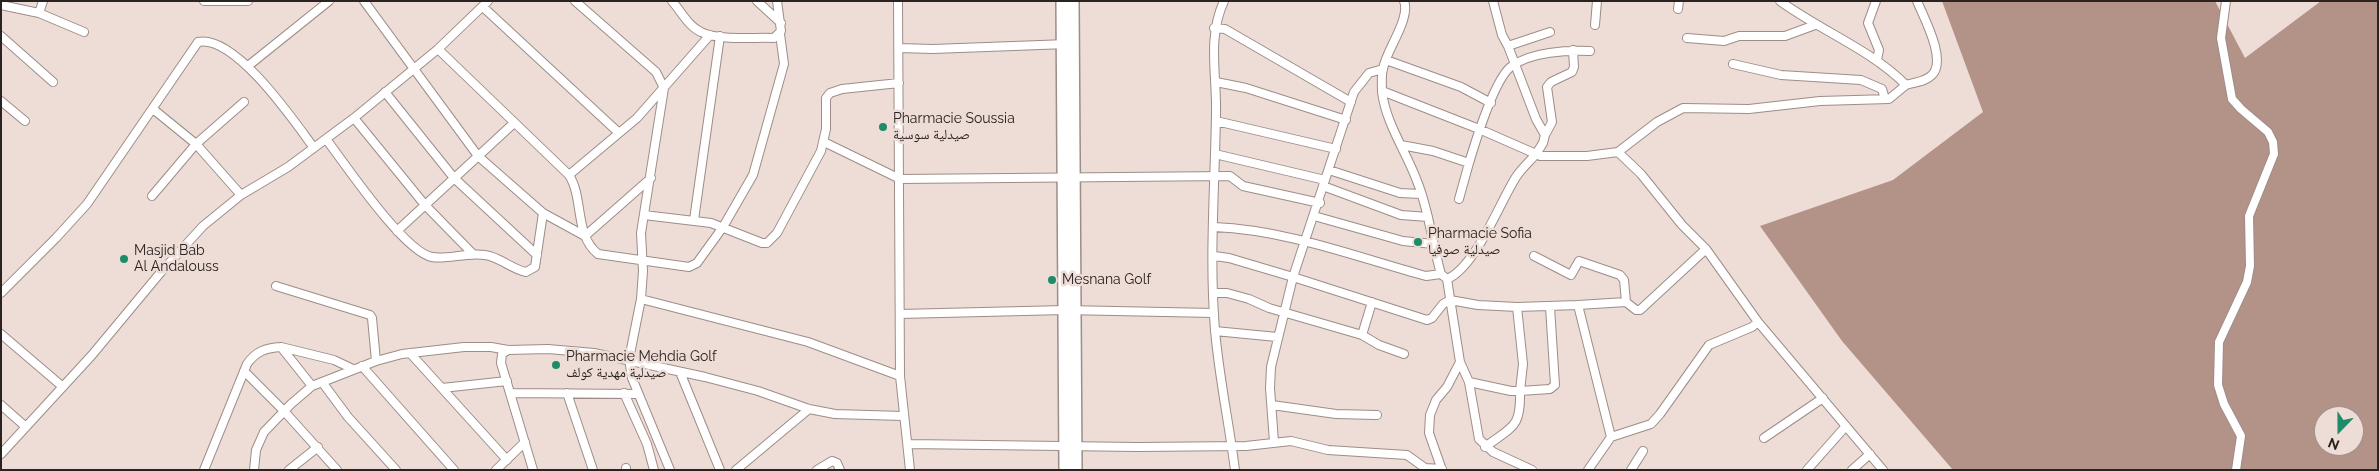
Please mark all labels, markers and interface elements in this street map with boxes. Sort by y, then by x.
place label: Pharmacie Soussia صيدلية سوسية [893,111,1015,144]
marker: Pharmacie Soussia صيدلية سوسية [877,121,889,133]
place label: Pharmacie Sofia صيدلية صوفيا [1428,226,1532,258]
marker: Pharmacie Sofia صيدلية صوفيا [1412,236,1424,248]
place label: Masjid Bab Al Andalouss [134,243,219,276]
marker: Masjid Bab Al Andalouss [118,253,130,265]
place label: Mesnana Golf [1062,272,1151,288]
marker: Mesnana Golf [1046,274,1058,286]
place label: Pharmacie Mehdia Golf صيدلية مهدية كولف [566,349,717,382]
marker: Pharmacie Mehdia Golf صيدلية مهدية كولف [550,359,562,371]
north arrow [2314,406,2364,456]
text: N [2326,435,2342,453]

